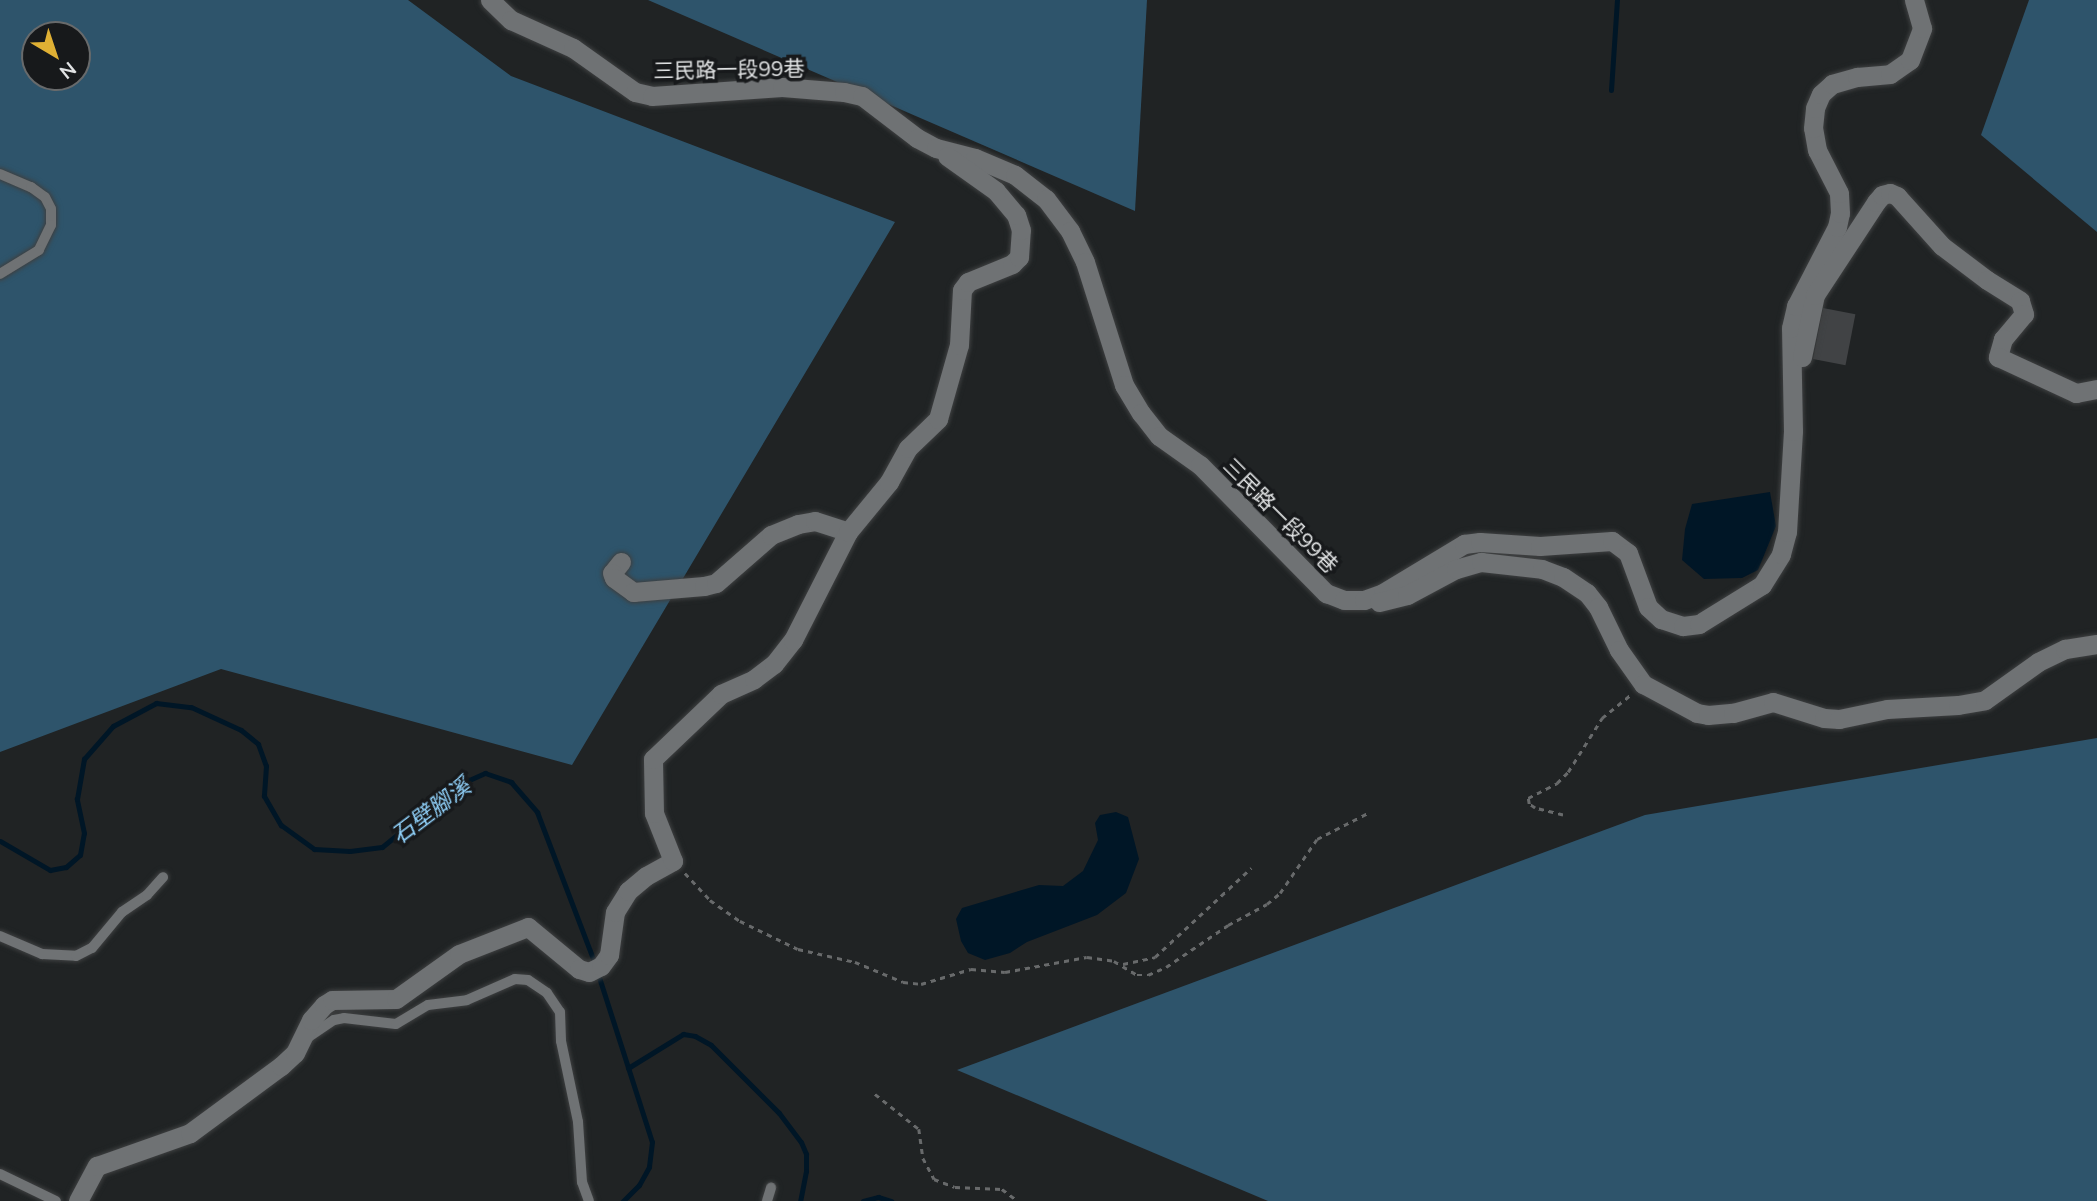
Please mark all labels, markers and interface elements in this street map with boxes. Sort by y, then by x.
north arrow [21,21,91,91]
street label: 三民路一段99巷 [653,55,805,83]
text: N [55,57,81,85]
street label: 三民路一段99巷 [1219,453,1343,577]
water label: 石壁腳溪 [386,772,476,850]

